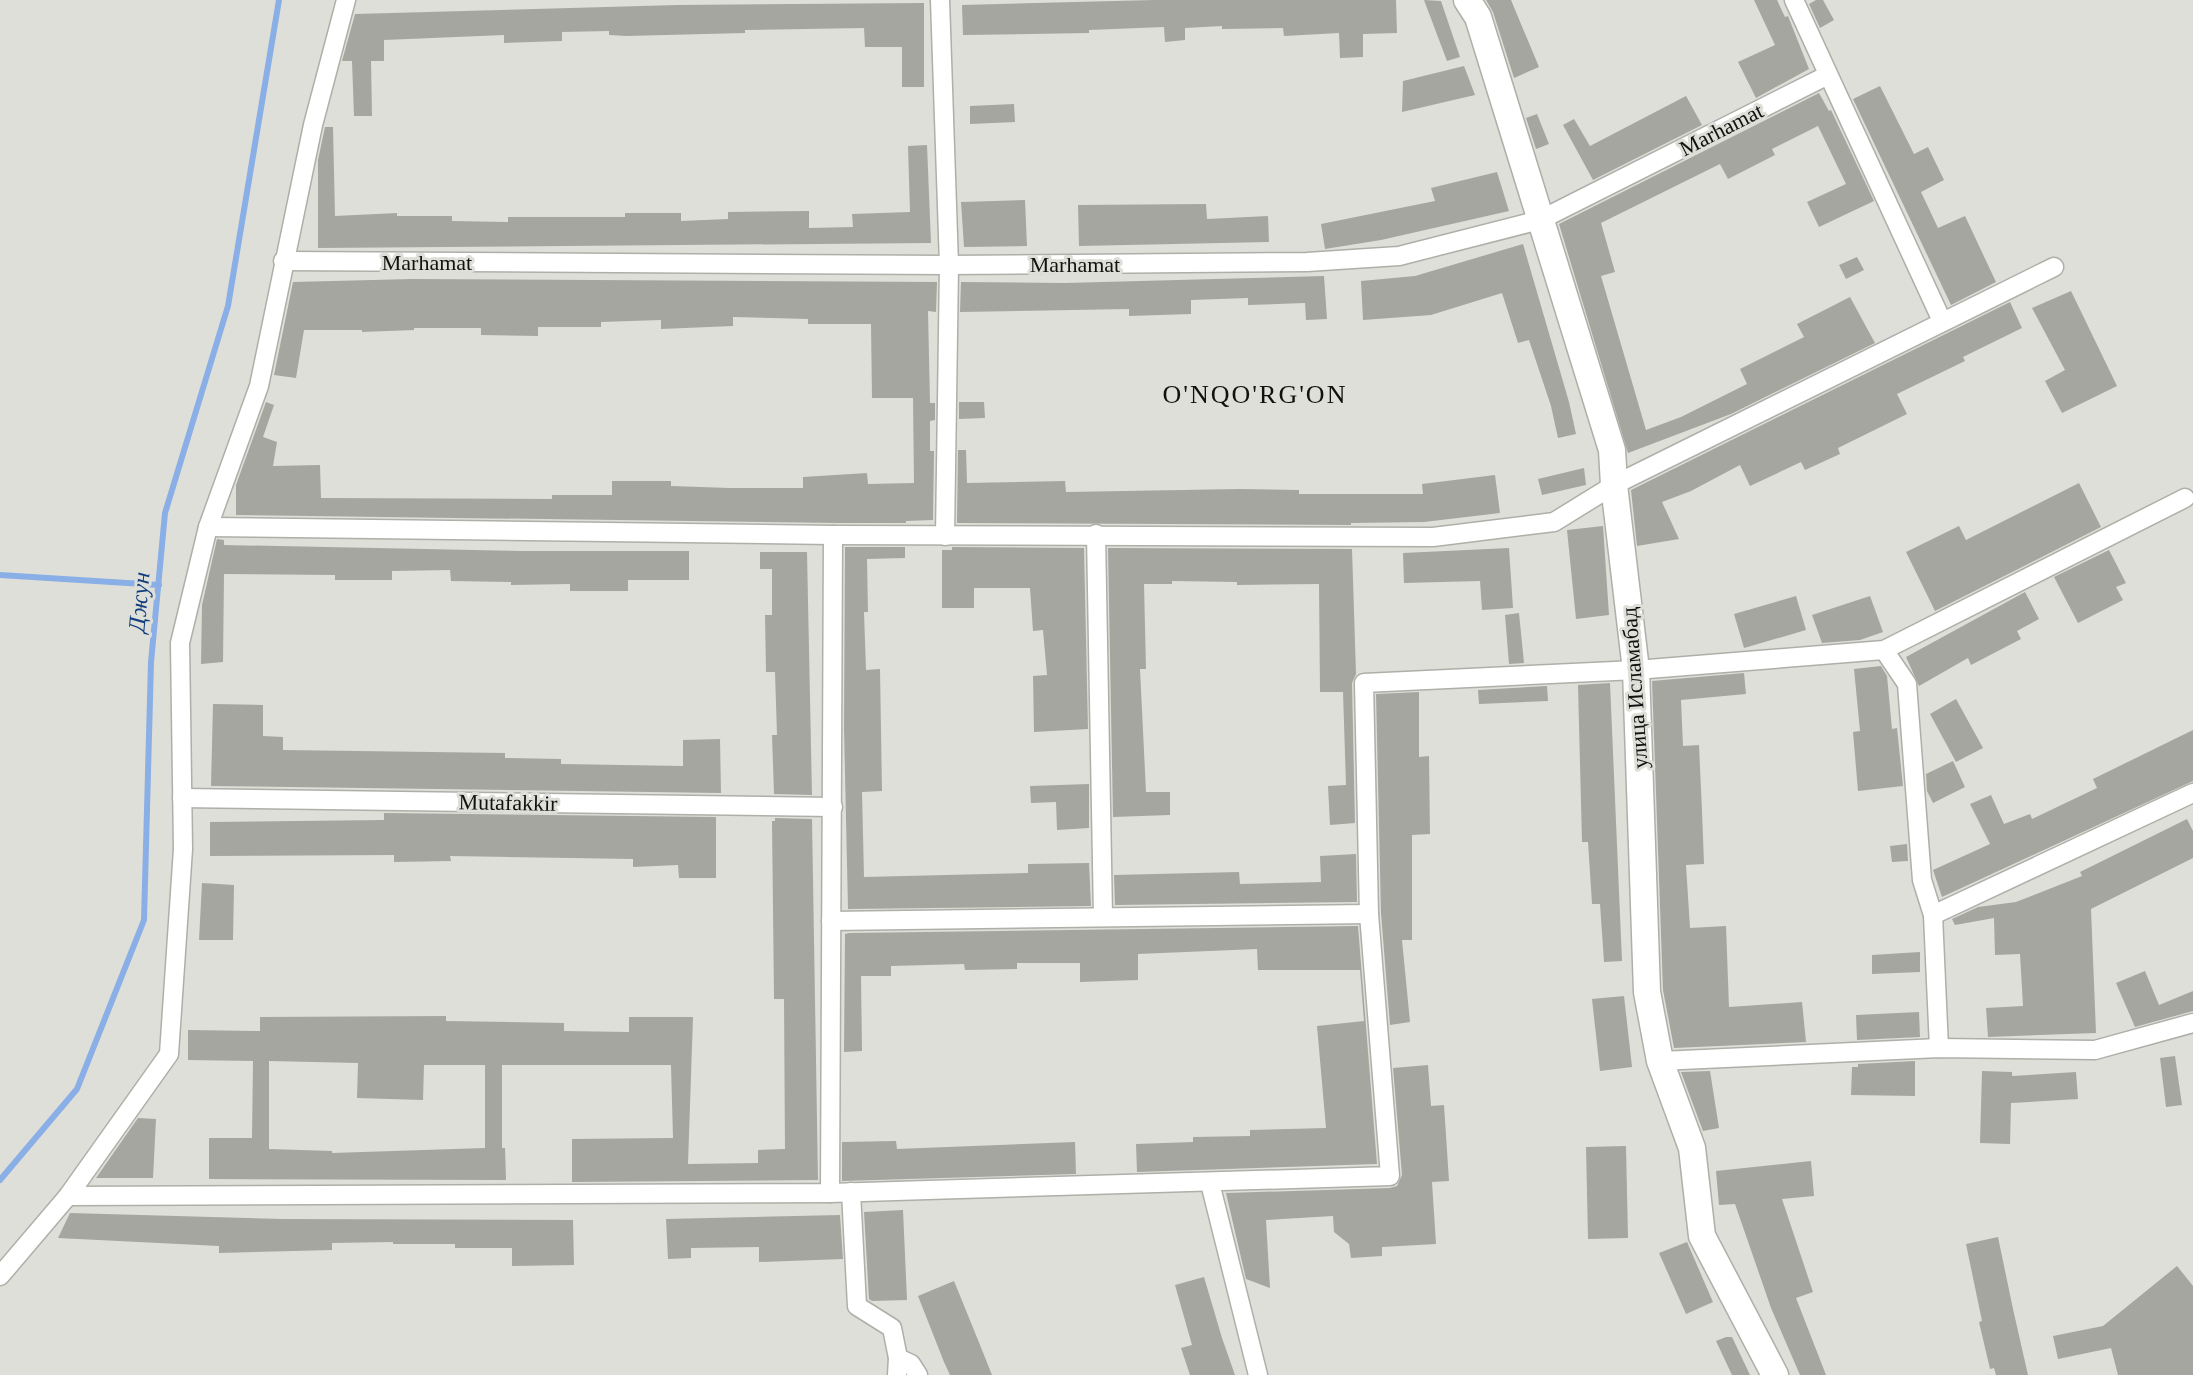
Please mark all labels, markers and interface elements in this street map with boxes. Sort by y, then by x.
street label: Marhamat [1675,98,1767,161]
street label: Marhamat [382,250,472,275]
street label: Marhamat [1030,252,1120,277]
district label: O'NQO'RG'ON [1163,380,1347,409]
water label: Джун [123,571,155,635]
street label: улица Исламабад [1616,606,1653,770]
street label: Mutafakkir [458,789,558,816]

